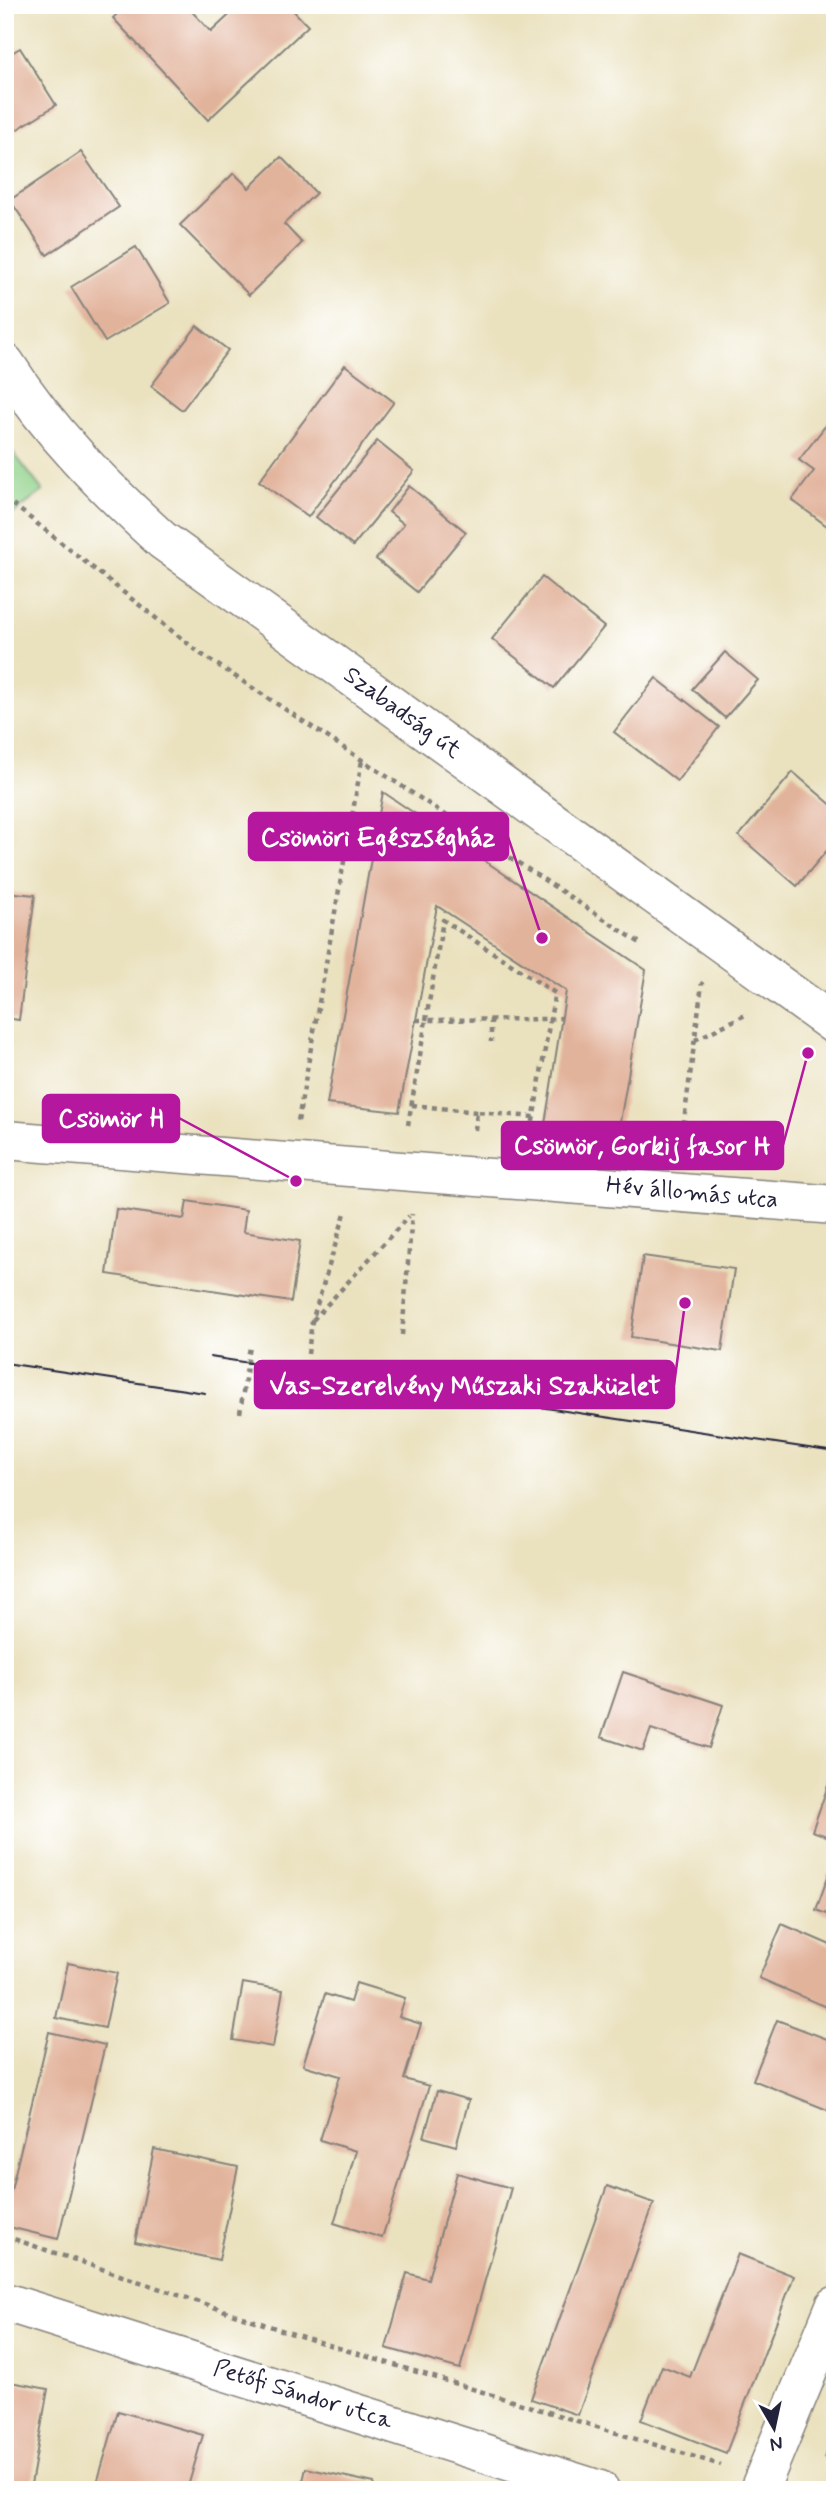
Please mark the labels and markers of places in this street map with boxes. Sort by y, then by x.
callout: Csömöri Egészségház [249,813,508,860]
callout: Csömör H [43,1095,179,1142]
callout: Csömör, Gorkij fasor H [502,1122,783,1169]
callout: Vas-Szerelvény Műszaki Szaküzlet [255,1361,674,1408]

